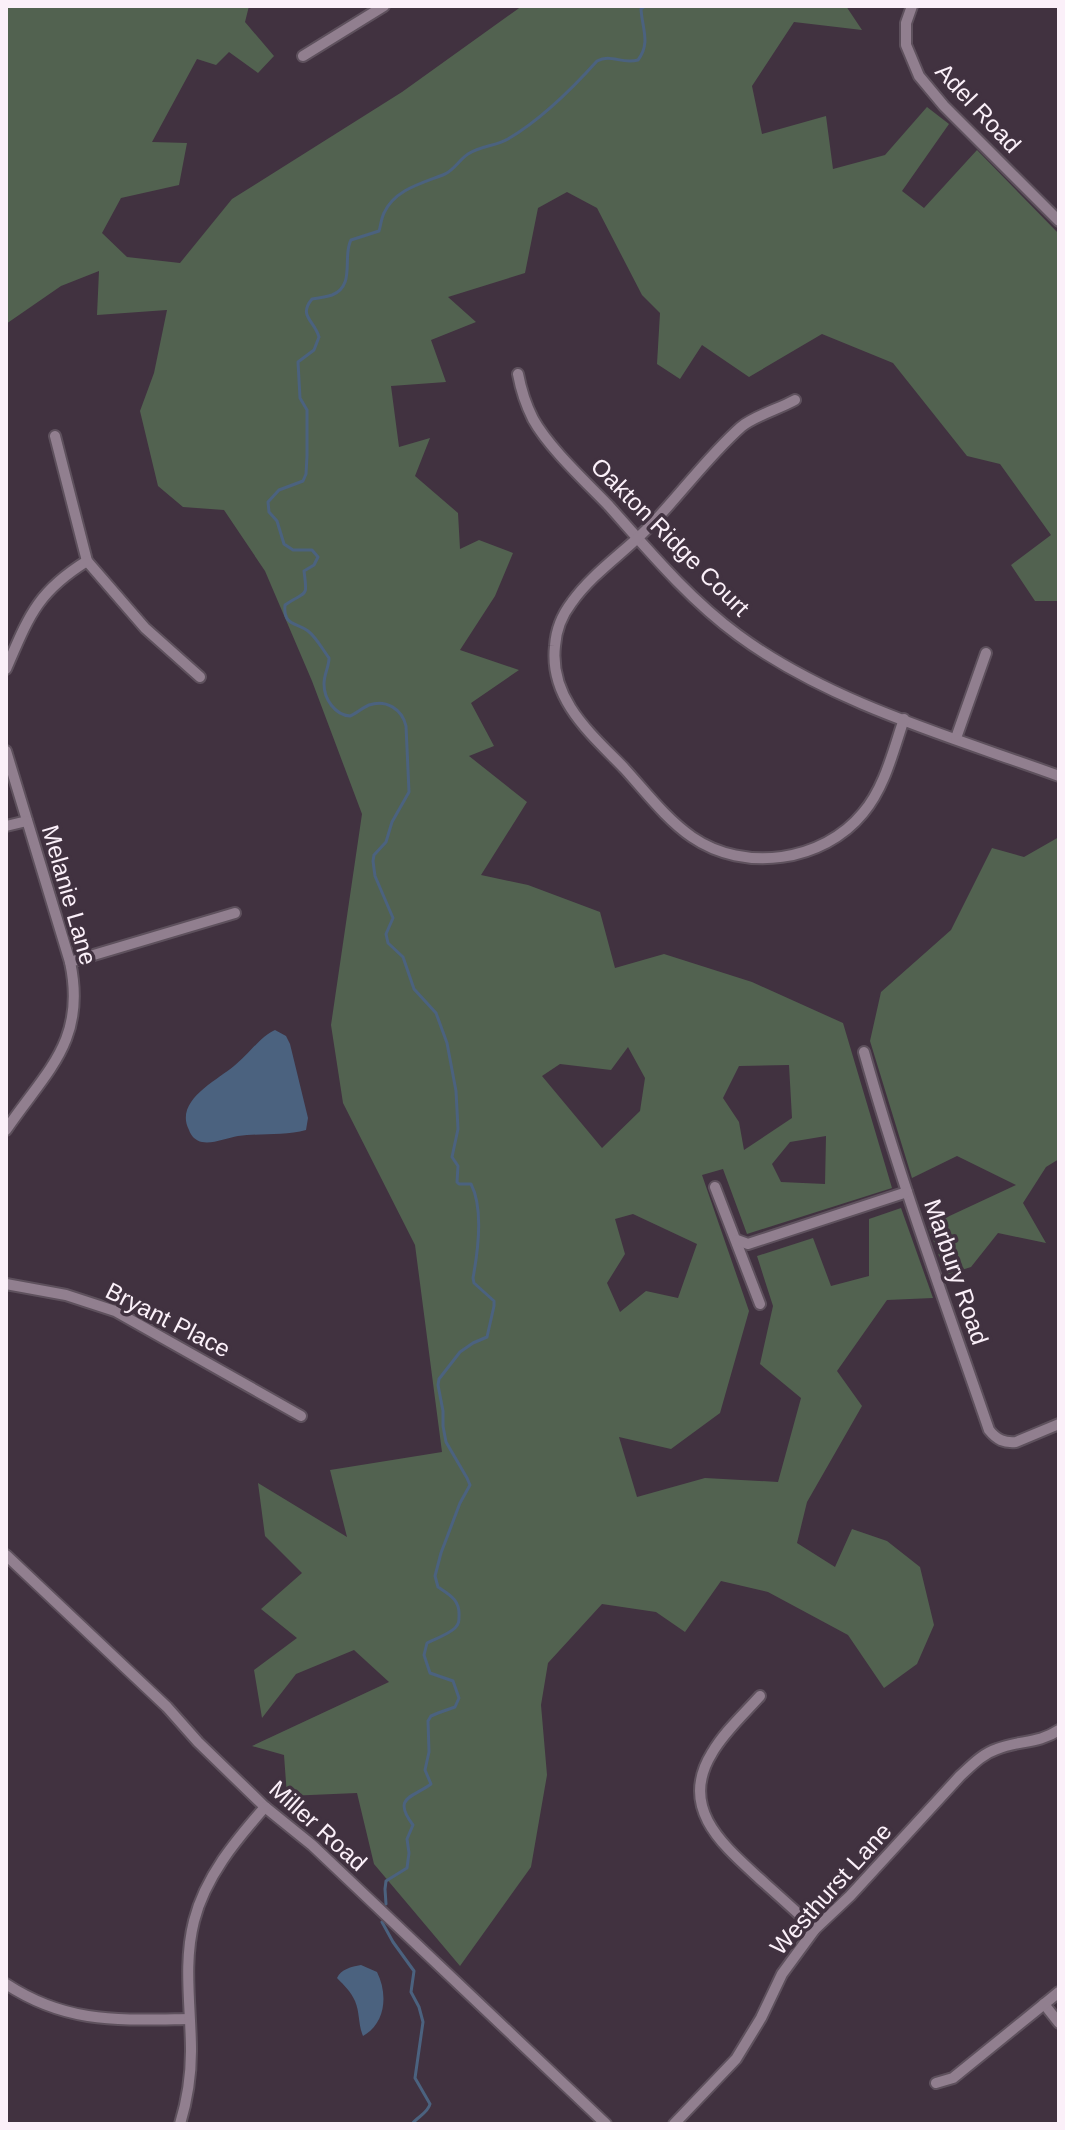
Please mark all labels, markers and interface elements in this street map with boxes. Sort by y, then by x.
street label: Adel Road [930,57,1026,158]
street label: Oakton Ridge Court [586,452,755,621]
street label: Melanie Lane [37,822,102,968]
street label: Marbury Road [919,1196,994,1348]
street label: Bryant Place [101,1277,235,1362]
street label: Miller Road [264,1775,372,1876]
street label: Westhurst Lane [765,1817,897,1960]

